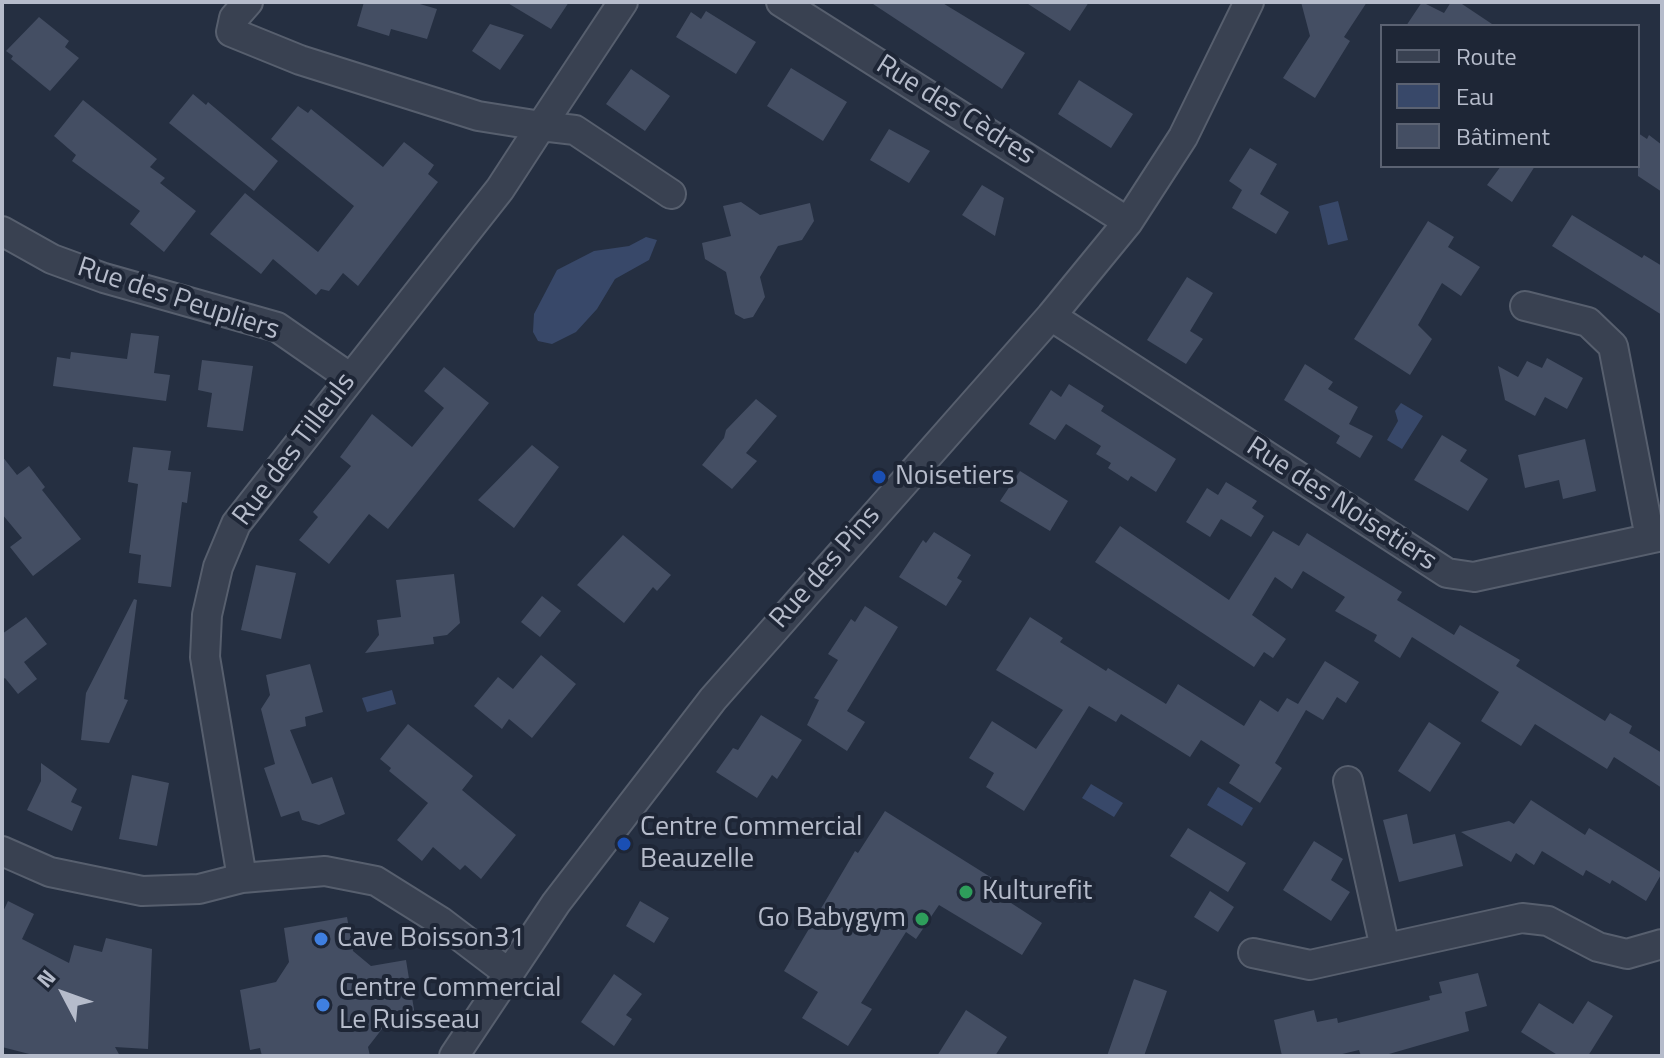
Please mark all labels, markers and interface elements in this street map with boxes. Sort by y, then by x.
legend [1380,24,1640,168]
text: Route [1456,38,1517,74]
street label: Rue des Cèdres [869,49,1041,173]
text: Eau [1456,78,1494,114]
text: Bâtiment [1456,118,1550,154]
street label: Rue des Peupliers [73,252,283,348]
street label: Rue des Tilleuls [227,367,363,533]
street label: Rue des Noisetiers [1240,431,1442,579]
place label: Noisetiers [895,460,1015,494]
marker: Noisetiers [870,468,888,486]
street label: Rue des Pins [764,500,888,636]
place label: Centre Commercial Beauzelle [640,811,863,877]
marker: Centre Commercial Beauzelle [615,835,633,853]
place label: Kulturefit [982,875,1092,909]
marker: Kulturefit [957,883,975,901]
place label: Go Babygym [757,902,906,936]
marker: Go Babygym [913,910,931,928]
place label: Cave Boisson31 [337,922,525,956]
marker: Cave Boisson31 [312,930,330,948]
north arrow [24,954,104,1034]
text: N [28,961,64,995]
place label: Centre Commercial Le Ruisseau [339,972,562,1038]
marker: Centre Commercial Le Ruisseau [314,996,332,1014]

